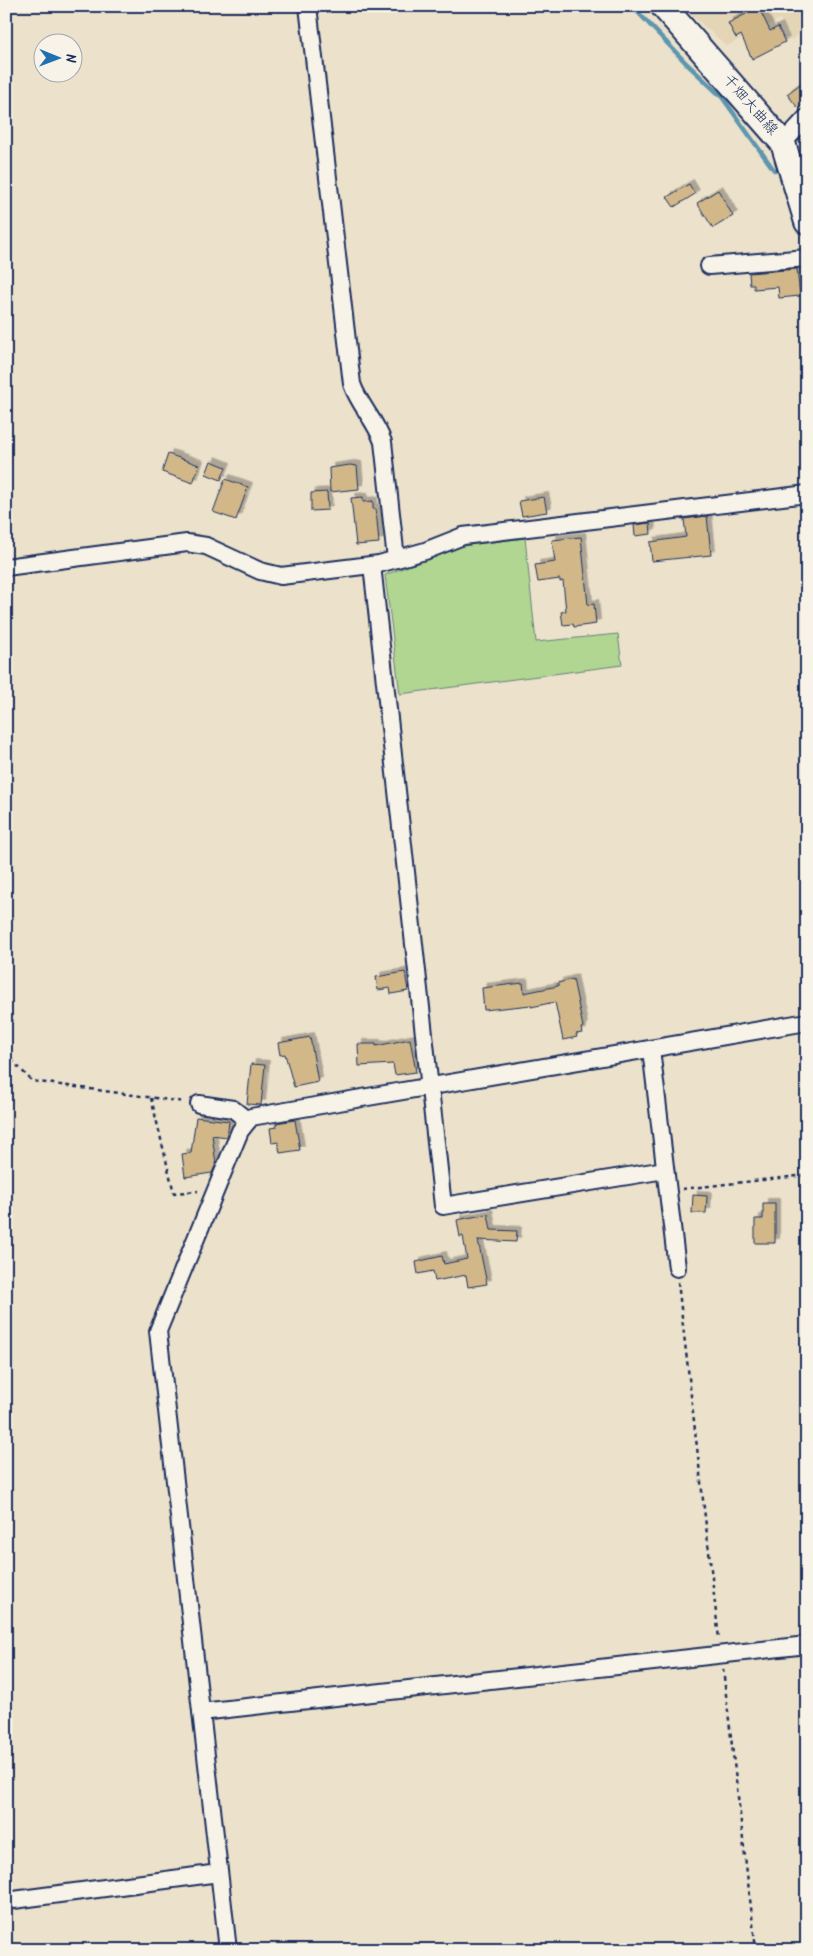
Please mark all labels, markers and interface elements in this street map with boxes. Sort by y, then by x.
north arrow [32,32,82,82]
text: N [59,54,81,63]
street label: 千畑大曲線 [716,69,784,141]

